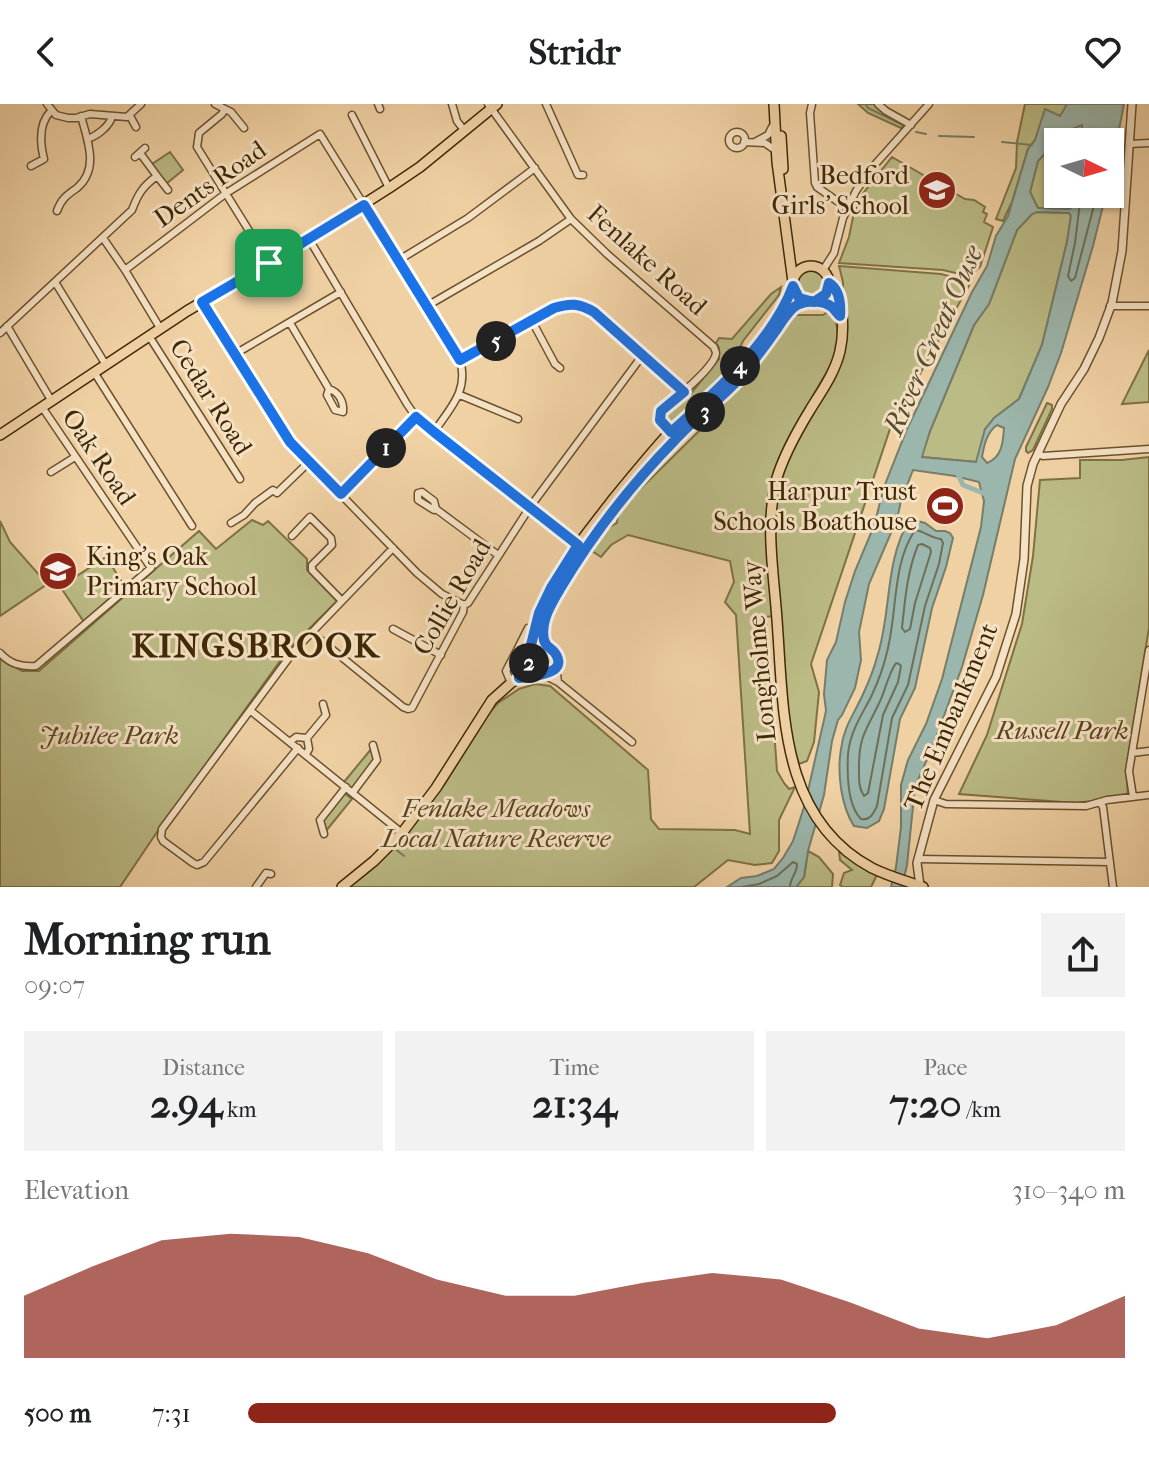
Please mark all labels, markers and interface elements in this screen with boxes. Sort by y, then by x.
icon: back [24,30,68,74]
icon: heart [1081,30,1125,74]
text: Stridr [528,31,621,73]
north arrow [1044,128,1124,208]
map controls [1044,128,1124,208]
street label: Dents Road [148,134,273,234]
place label: Bedford Girls' School [771,160,910,221]
school or university icon: Bedford Girls' School [916,169,958,211]
street label: Fenlake Road [581,198,714,322]
pin [235,229,303,297]
water label: River Great Ouse [876,240,990,442]
icon: arrive [247,241,291,285]
pin: 5 [476,321,516,361]
text: 5 [491,328,501,354]
street label: Cedar Road [163,333,259,461]
pin: 4 [720,346,760,386]
text: 4 [734,353,747,379]
pin: 3 [685,392,725,432]
text: 3 [700,399,710,425]
street label: Oak Road [56,403,143,512]
pin: 1 [366,428,406,468]
text: 1 [382,435,390,461]
place label: Harpur Trust Schools Boathouse [713,476,918,537]
sports icon: Harpur Trust Schools Boathouse [924,485,966,527]
street label: Collie Road [406,533,498,660]
place label: King's Oak Primary School [86,541,257,602]
school or university icon: King's Oak Primary School [37,550,79,592]
street label: Longholme Way [736,558,782,743]
street label: The Embankment [897,618,1005,816]
district label: KINGSBROOK [132,626,381,666]
pin: 2 [509,643,549,683]
text: 2 [523,650,535,676]
park label: Russell Park [993,715,1129,746]
park label: Jubilee Park [39,720,179,751]
park label: Fenlake Meadows Local Nature Reserve [380,793,612,854]
button: share [1041,913,1125,997]
text: Morning run [24,914,271,965]
text: 09:07 [24,970,85,1001]
text: Distance [162,1055,245,1081]
text: Time [550,1055,600,1081]
text: Pace [924,1055,967,1081]
text: 2.94 [150,1081,222,1127]
text: 21:34 [532,1081,617,1127]
text: 7:20 [890,1081,961,1127]
text: km [222,1097,257,1123]
text: /km [961,1097,1001,1123]
text: Elevation [24,1175,129,1206]
text: 310–340 m [1012,1175,1125,1206]
text: 500 m [24,1398,91,1429]
text: 7:31 [152,1398,191,1429]

